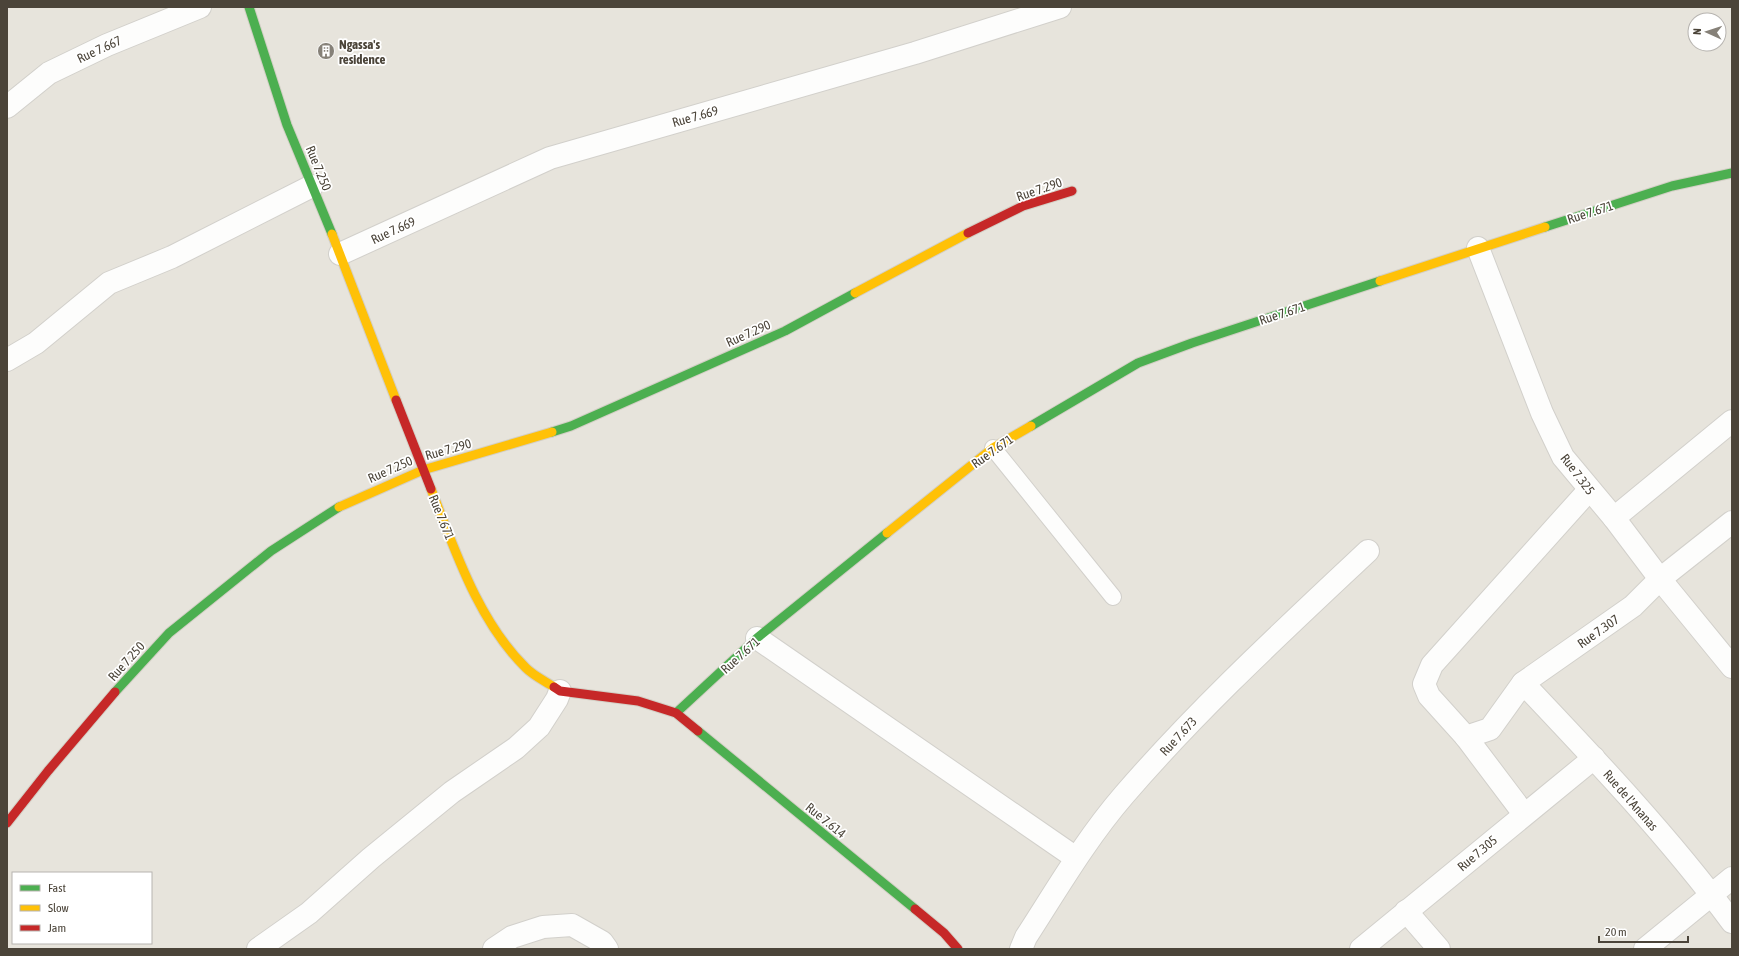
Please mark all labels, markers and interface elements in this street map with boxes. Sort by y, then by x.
north arrow [1687,12,1727,52]
text: N [1691,28,1703,35]
street label: Rue 7.667 [75,33,124,66]
place label: Ngassa's residence [339,37,385,67]
building icon: Ngassa's residence [316,41,336,61]
street label: Rue 7.669 [670,103,720,130]
street label: Rue 7.250 [303,143,334,193]
street label: Rue 7.290 [1014,175,1064,204]
street label: Rue 7.671 [1565,198,1615,227]
street label: Rue 7.669 [369,214,418,247]
street label: Rue 7.671 [1257,299,1307,328]
street label: Rue 7.290 [724,317,773,350]
street label: Rue 7.671 [969,432,1016,471]
street label: Rue 7.290 [423,436,473,463]
street label: Rue 7.325 [1557,451,1598,498]
street label: Rue 7.250 [366,453,415,486]
street label: Rue 7.671 [426,492,457,542]
street label: Rue 7.307 [1575,612,1622,651]
street label: Rue 7.671 [718,634,763,677]
street label: Rue 7.250 [105,639,148,684]
street label: Rue 7.673 [1157,714,1200,759]
street label: Rue de l'Ananas [1600,767,1661,834]
street label: Rue 7.614 [803,800,849,841]
street label: Rue 7.305 [1454,832,1500,874]
legend [12,872,152,944]
text: Fast [48,881,66,895]
text: Slow [48,901,69,915]
scale bar [1599,918,1688,944]
text: Jam [48,921,66,935]
text: 20 m [1605,925,1627,939]

